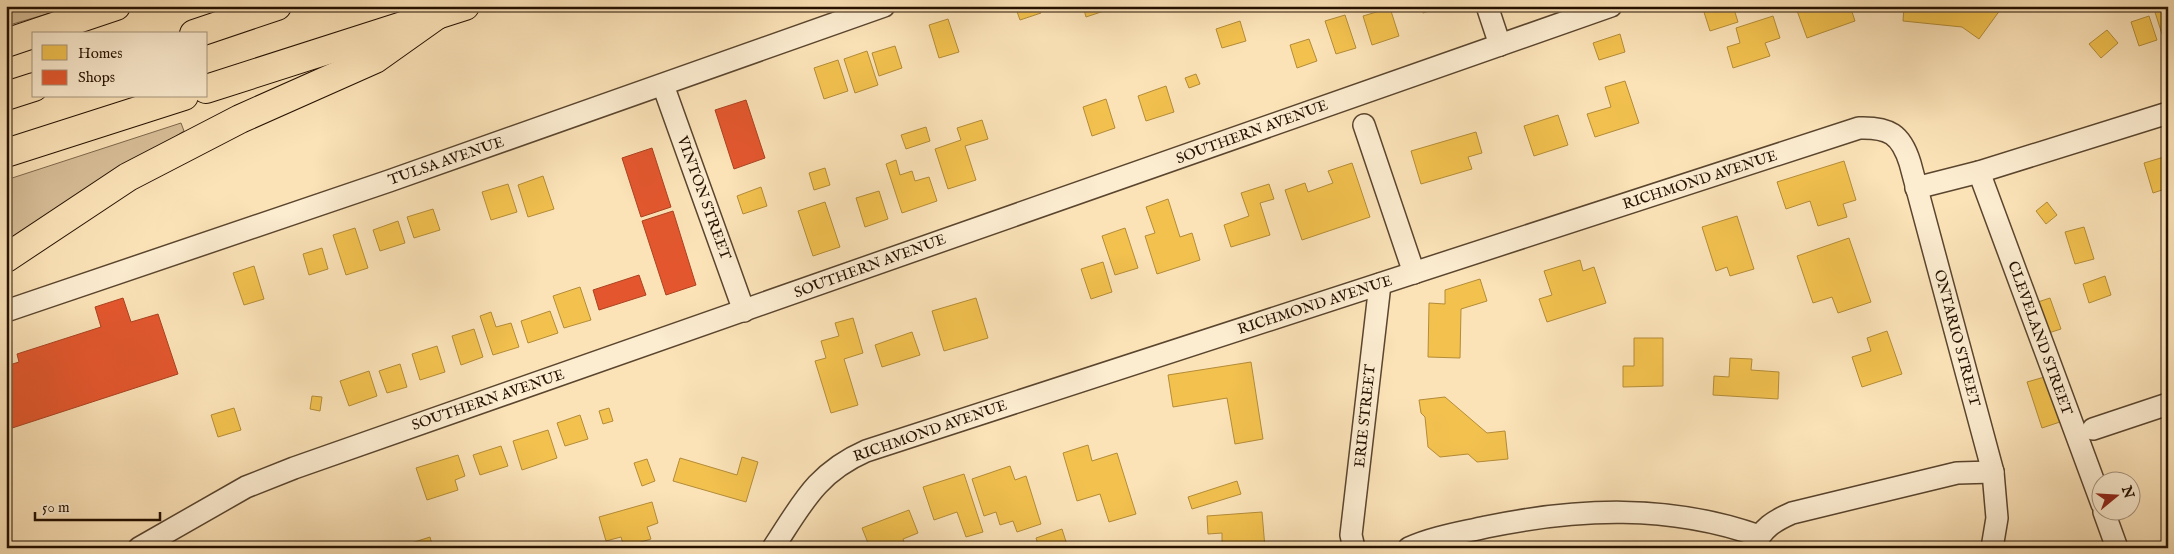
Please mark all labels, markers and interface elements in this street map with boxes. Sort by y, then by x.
legend [32,32,208,98]
text: Homes [78,44,122,63]
text: Shops [78,68,115,87]
street label: SOUTHERN AVENUE [1173,96,1331,168]
street label: TULSA AVENUE [386,132,506,190]
street label: VINTON STREET [672,133,735,263]
street label: RICHMOND AVENUE [1620,146,1780,214]
street label: SOUTHERN AVENUE [791,230,949,302]
street label: CLEVELAND STREET [2003,258,2077,418]
street label: ONTARIO STREET [1930,268,1984,409]
street label: RICHMOND AVENUE [1235,271,1395,339]
street label: ERIE STREET [1350,363,1380,468]
street label: SOUTHERN AVENUE [409,365,567,435]
street label: RICHMOND AVENUE [851,396,1009,466]
north arrow [2092,472,2142,522]
text: N [2117,483,2138,501]
scale bar [35,489,160,521]
text: 50 m [42,498,70,517]

